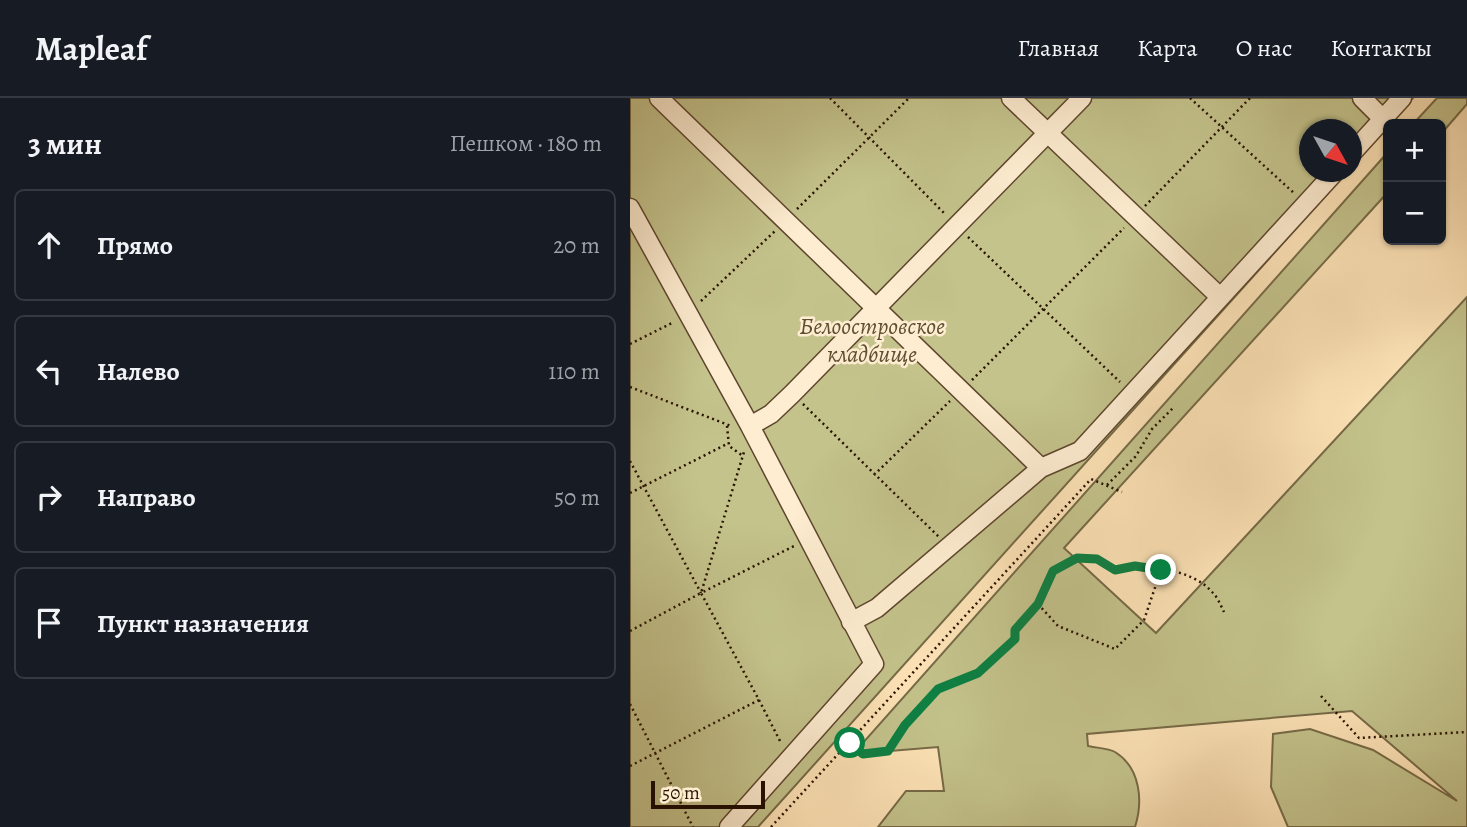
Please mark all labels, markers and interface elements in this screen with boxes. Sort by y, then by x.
text: Mapleaf [35,26,147,71]
text: Главная [1018,32,1099,64]
text: Карта [1137,32,1198,64]
text: О нас [1236,32,1292,64]
text: Контакты [1330,32,1432,64]
north arrow [1299,119,1362,182]
map controls [1383,119,1446,245]
button: + [1383,119,1446,182]
text: 3 мин [28,124,102,164]
text: Пешком · 180 m [450,128,602,159]
button: − [1383,182,1446,245]
icon: ahead [30,226,68,264]
text: Прямо [97,228,173,263]
text: 20 m [553,230,600,261]
park label: Белоостровское кладбище [799,310,945,370]
icon: left [30,352,68,390]
text: Налево [97,354,180,389]
text: 110 m [548,356,600,387]
icon: right [30,478,68,516]
text: Направо [97,480,196,515]
text: 50 m [554,482,600,513]
route end [1145,554,1176,585]
icon: arrive [30,604,68,642]
text: Пункт назначения [97,606,309,641]
route start [834,727,865,758]
scale bar [651,778,765,810]
text: 50 m [662,780,700,806]

